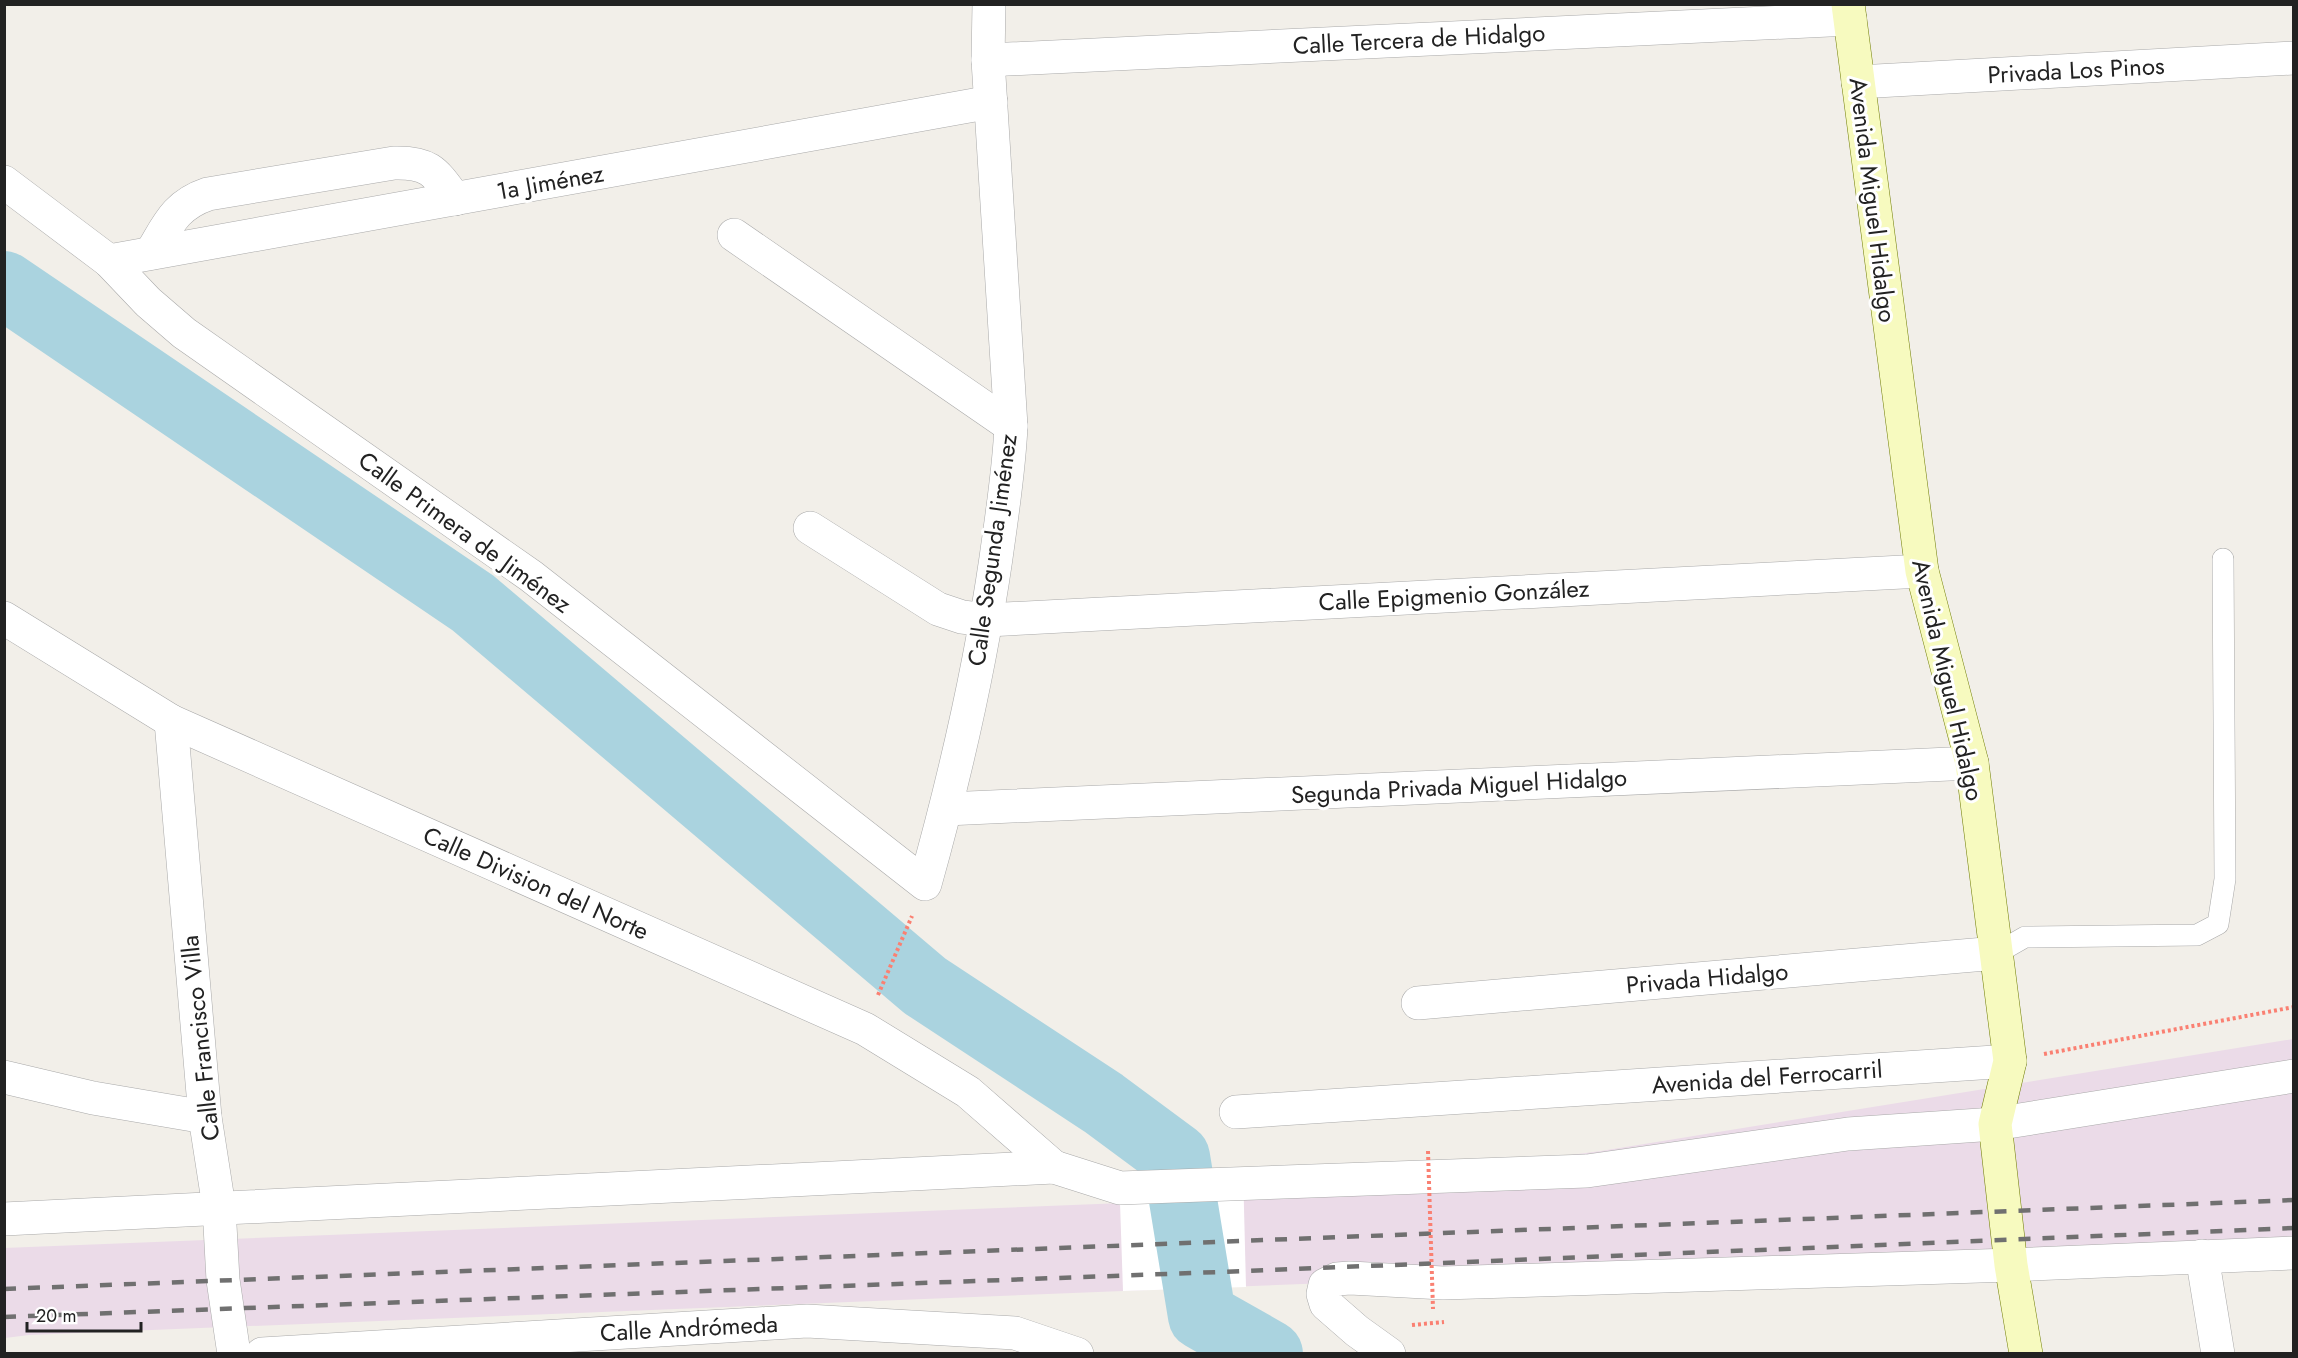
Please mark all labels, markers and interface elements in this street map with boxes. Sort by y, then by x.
street label: Calle Tercera de Hidalgo [1292,15,1546,63]
street label: Privada Los Pinos [1987,48,2165,92]
street label: Avenida Miguel Hidalgo [1841,76,1905,324]
street label: 1a Jiménez [494,155,606,209]
street label: Calle Segunda Jiménez [958,432,1026,668]
street label: Calle Primera de Jiménez [351,443,579,621]
street label: Avenida Miguel Hidalgo [1903,556,1993,804]
street label: Calle Epigmenio González [1318,570,1590,620]
street label: Segunda Privada Miguel Hidalgo [1290,760,1628,812]
street label: Calle Division del Norte [418,817,654,949]
street label: Calle Francisco Villa [172,934,228,1142]
street label: Privada Hidalgo [1624,953,1790,1003]
street label: Avenida del Ferrocarril [1650,1051,1884,1103]
scale bar [27,1295,141,1333]
text: 20 m [36,1303,76,1329]
street label: Calle Andrómeda [599,1306,779,1350]

